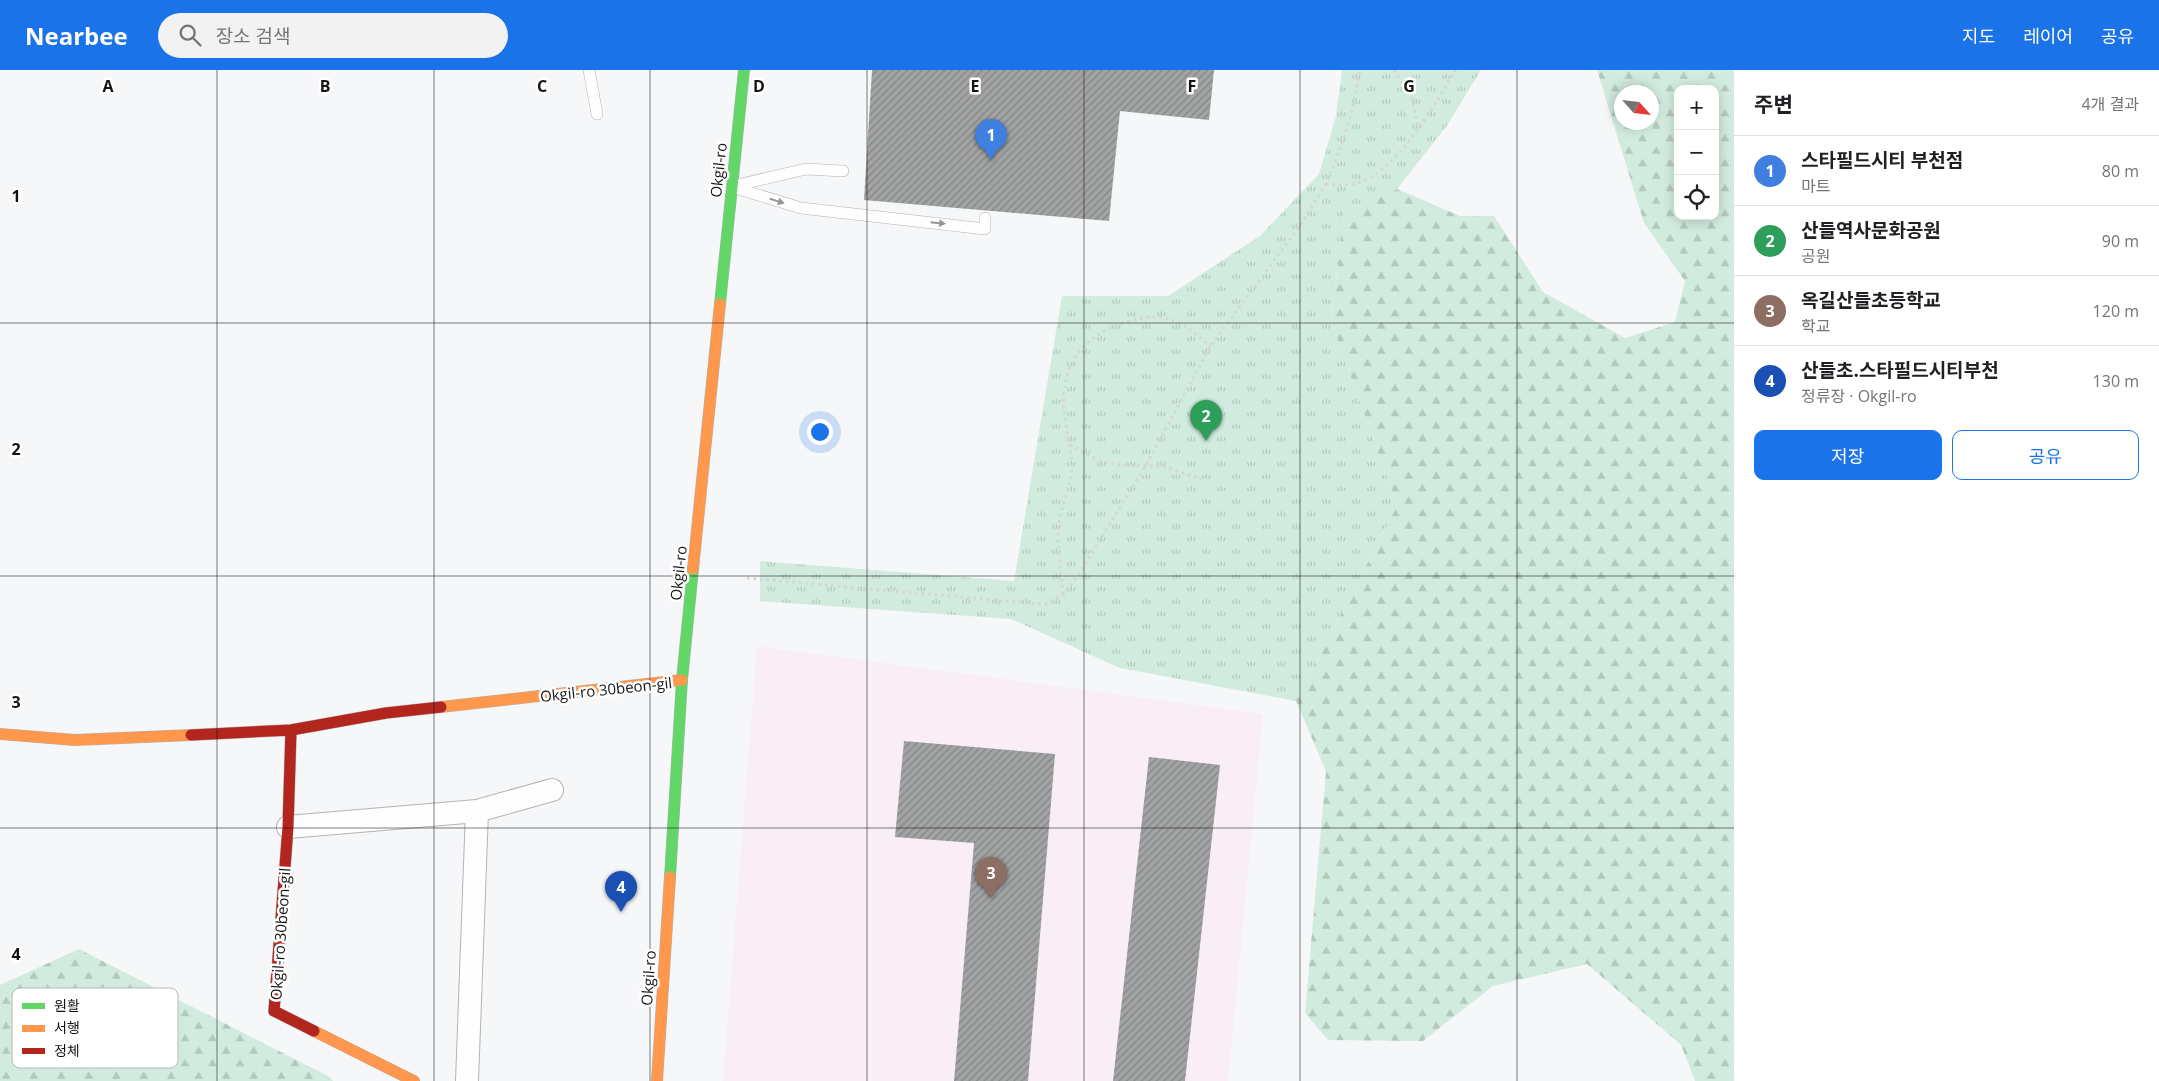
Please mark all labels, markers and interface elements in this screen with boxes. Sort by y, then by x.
search box [158,13,508,58]
text: Nearbee [25,19,128,52]
icon: search [176,21,204,49]
text: 장소 검색 [216,23,291,49]
text: 지도 [1962,24,1995,48]
text: 레이어 [2023,24,2073,48]
text: 공유 [2101,24,2134,48]
text: A [102,75,114,97]
text: B [320,75,330,97]
text: C [537,75,547,97]
text: D [753,75,765,97]
text: E [971,75,980,97]
text: F [1188,75,1196,97]
text: G [1403,75,1415,97]
north arrow [1614,85,1659,130]
map controls [1674,85,1719,220]
button: + [1674,85,1719,130]
text: 주변 [1754,90,1793,118]
text: 4개 결과 [2082,93,2139,115]
pin: 1 [975,119,1007,160]
button: − [1674,130,1719,175]
street label: Okgil-ro [705,141,731,199]
text: 스타필드시티 부천점 [1801,147,1963,173]
text: 1 [1765,160,1775,182]
text: 80 m [2102,160,2139,182]
button: locate [1674,175,1719,220]
text: 마트 [1801,175,1830,197]
text: 1 [11,185,21,207]
one-way arrow [770,197,785,205]
text: 산들역사문화공원 [1801,217,1941,243]
one-way arrow [930,219,946,227]
text: 2 [1765,230,1775,252]
text: 90 m [2102,230,2139,252]
text: 공원 [1801,245,1830,267]
text: 옥길산들초등학교 [1801,287,1941,313]
text: 3 [1765,300,1775,322]
text: 120 m [2093,300,2139,322]
text: 학교 [1801,315,1830,337]
text: 산들초.스타필드시티부천 [1801,357,1999,383]
text: 4 [1765,370,1775,392]
text: 130 m [2093,370,2139,392]
text: 정류장 · Okgil-ro [1801,385,1917,407]
pin: 2 [1190,400,1222,441]
your location [807,419,833,445]
button: 저장 [1754,430,1942,480]
button: 공유 [1952,430,2139,480]
text: 2 [11,438,21,460]
street label: Okgil-ro [665,544,691,602]
street label: Okgil-ro 30beon-gil [539,672,673,706]
text: 3 [11,691,21,713]
pin: 3 [975,857,1007,898]
street label: Okgil-ro 30beon-gil [265,867,295,1001]
pin: 4 [605,871,637,912]
text: 4 [11,943,21,965]
street label: Okgil-ro [636,950,660,1006]
legend [12,988,178,1068]
text: 원활 [54,996,80,1015]
text: 서행 [54,1018,80,1037]
text: 정체 [54,1041,80,1060]

